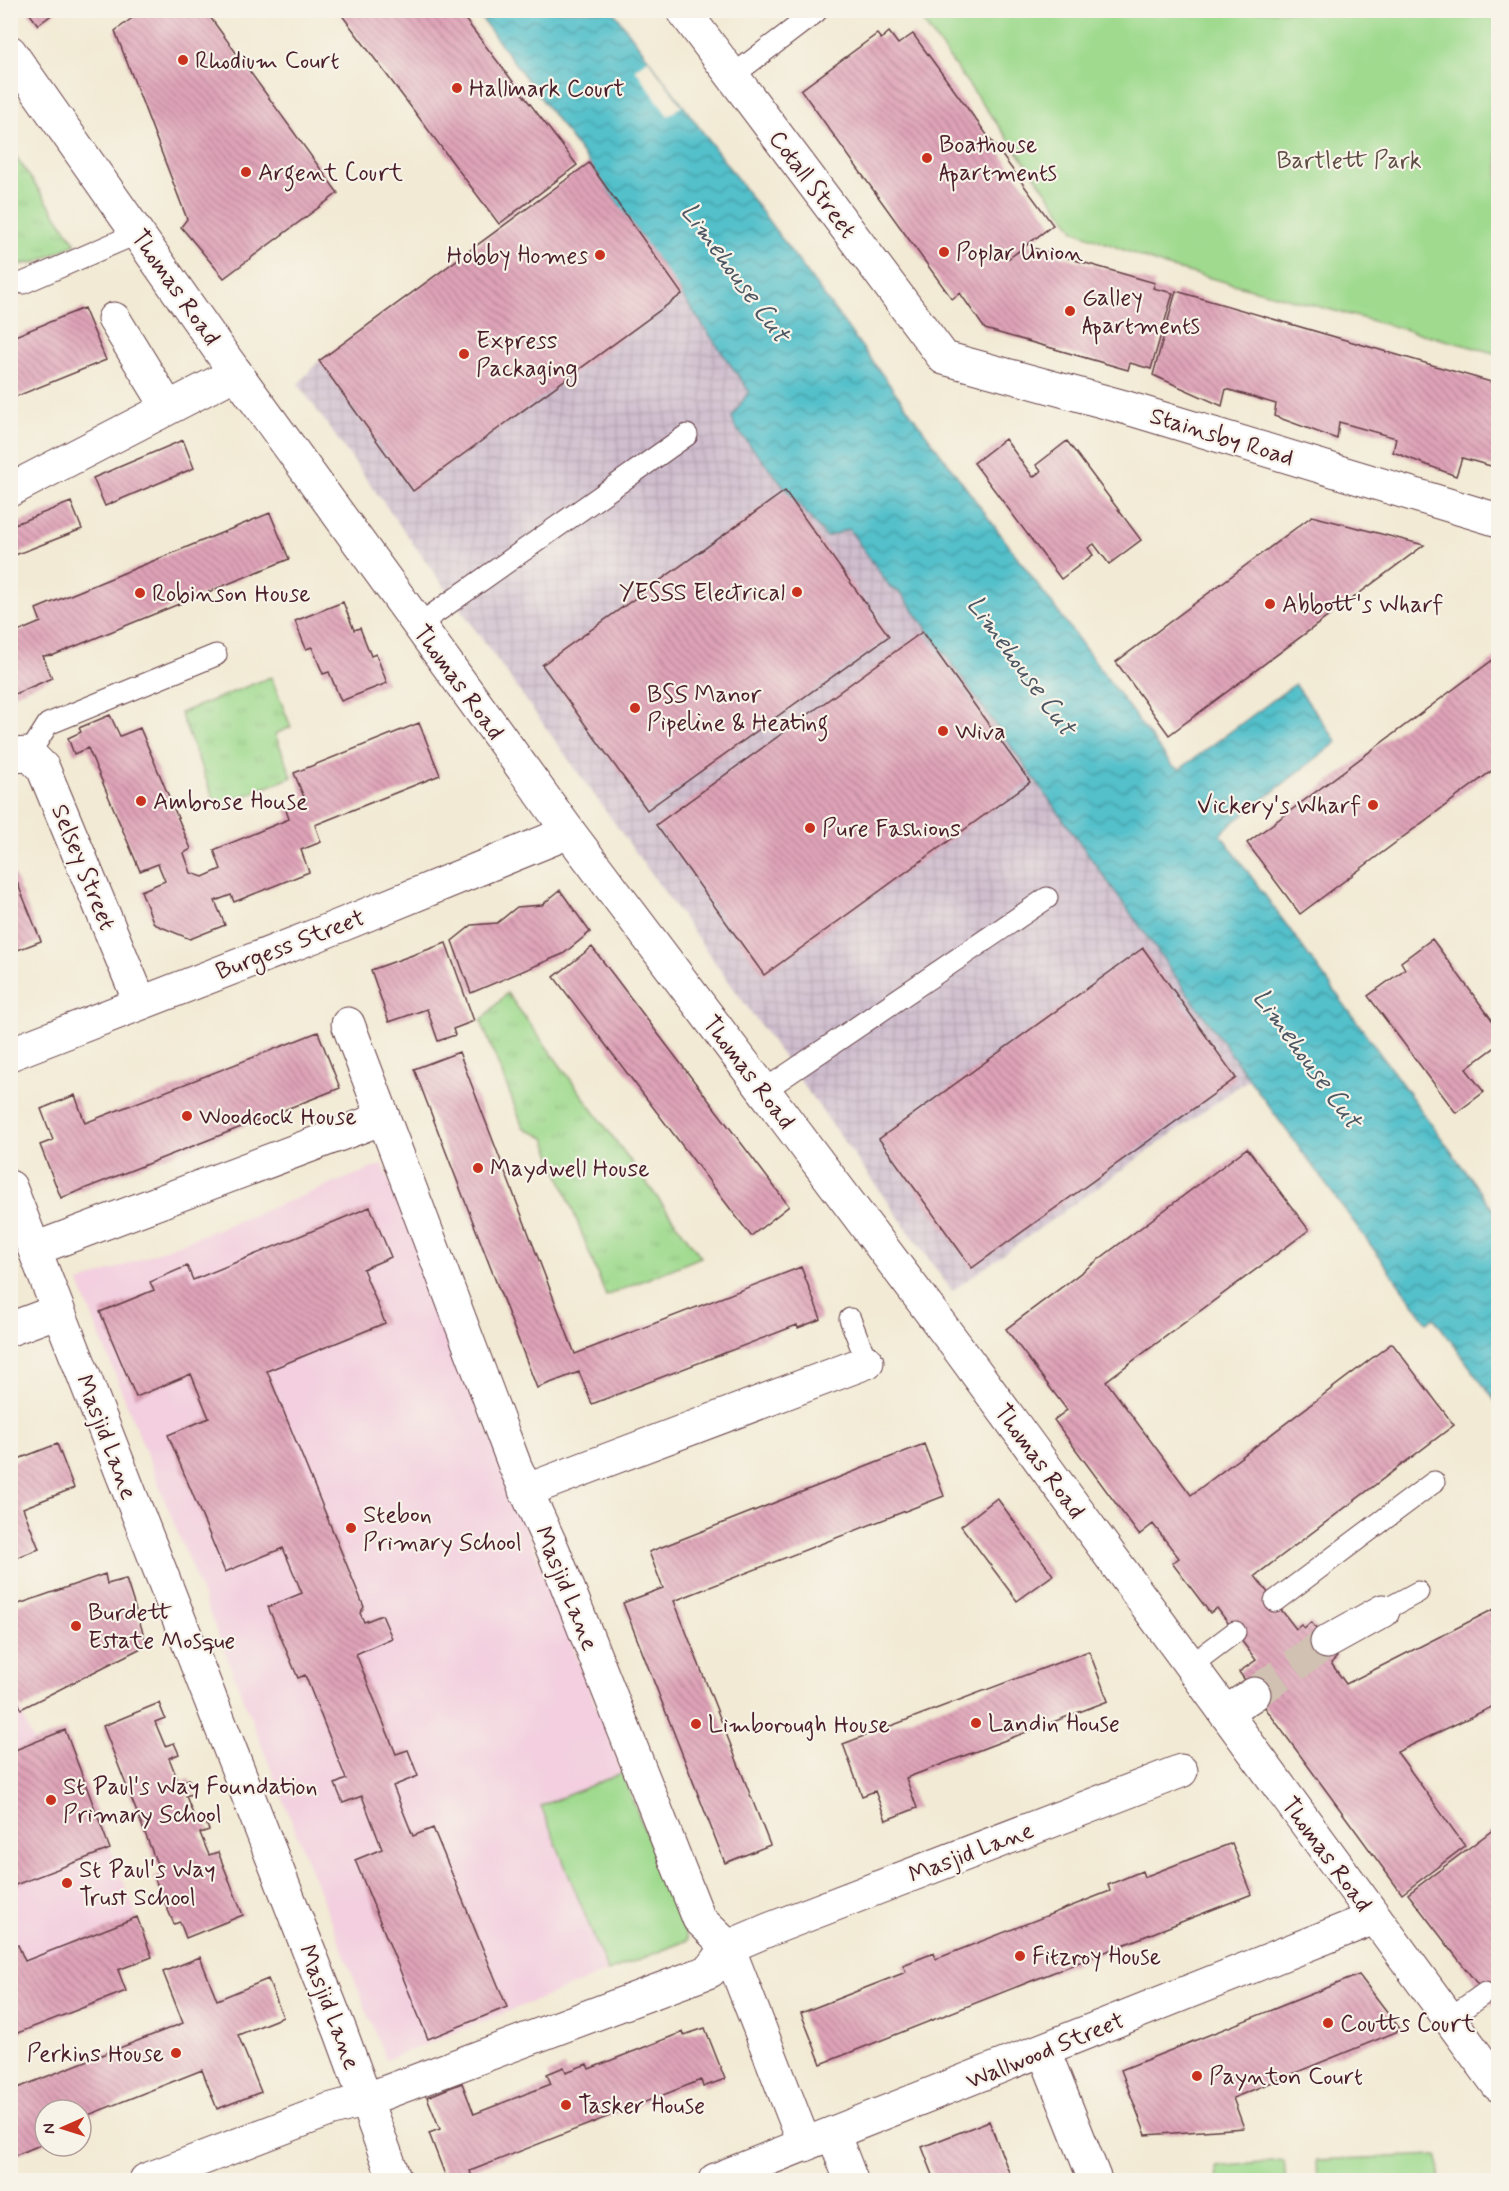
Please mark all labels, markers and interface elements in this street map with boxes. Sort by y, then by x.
place label: Rhodium Court [195,46,340,77]
marker: Rhodium Court [176,53,190,67]
place label: Hallmark Court [469,74,624,105]
marker: Hallmark Court [450,81,464,95]
street label: Cotall Street [761,125,863,245]
place label: Boathouse Apartments [939,130,1057,192]
park label: Bartlett Park [1276,146,1422,177]
marker: Boathouse Apartments [920,151,934,165]
place label: Argent Court [258,158,403,192]
marker: Argent Court [239,165,253,179]
water label: Limehouse Cut [672,196,798,352]
street label: Thomas Road [123,224,226,352]
place label: Poplar Union [956,238,1083,269]
place label: Hobby Homes [447,241,588,272]
marker: Poplar Union [937,245,951,259]
marker: Hobby Homes [593,248,607,262]
place label: Galley Apartments [1082,283,1200,345]
marker: Galley Apartments [1063,304,1077,318]
place label: Express Packaging [476,326,578,387]
marker: Express Packaging [457,347,471,361]
street label: Stainsby Road [1146,401,1297,474]
place label: YESSS Electrical [619,578,785,609]
place label: Robinson House [152,579,311,610]
marker: YESSS Electrical [790,585,804,599]
marker: Robinson House [133,586,147,600]
water label: Limehouse Cut [958,589,1084,745]
place label: Abbott's Wharf [1282,590,1443,621]
marker: Abbott's Wharf [1263,597,1277,611]
street label: Thomas Road [405,619,510,747]
place label: BSS Manor Pipeline & Heating [647,680,829,742]
marker: BSS Manor Pipeline & Heating [628,701,642,715]
place label: Wiva [955,717,1006,748]
marker: Wiva [936,724,950,738]
place label: Ambrose House [153,787,308,818]
place label: Vickery's Wharf [1197,791,1361,822]
marker: Ambrose House [134,794,148,808]
marker: Vickery's Wharf [1366,798,1380,812]
street label: Selsey Street [43,800,122,935]
place label: Pure Fashions [822,814,961,845]
marker: Pure Fashions [803,821,817,835]
street label: Burgess Street [212,903,370,990]
water label: Limehouse Cut [1244,982,1370,1138]
street label: Thomas Road [695,1010,801,1136]
place label: Woodcock House [199,1102,357,1133]
marker: Woodcock House [180,1109,194,1123]
place label: Maydwell House [490,1154,649,1185]
marker: Maydwell House [471,1161,485,1175]
street label: Masjid Lane [68,1371,144,1505]
street label: Thomas Road [986,1398,1091,1526]
place label: Stebon Primary School [363,1500,522,1559]
marker: Stebon Primary School [344,1521,358,1535]
street label: Masjid Lane [527,1522,605,1655]
place label: Burdett Estate Mosque [88,1598,235,1657]
marker: Burdett Estate Mosque [69,1619,83,1633]
place label: Landin House [988,1709,1120,1740]
place label: Limborough House [708,1710,890,1741]
marker: Landin House [969,1716,983,1730]
marker: Limborough House [689,1717,703,1731]
place label: St Paul's Way Foundation Primary School [63,1772,318,1831]
street label: Thomas Road [1273,1791,1378,1919]
marker: St Paul's Way Foundation Primary School [44,1793,58,1807]
street label: Masjid Lane [905,1815,1039,1891]
place label: St Paul's Way Trust School [79,1855,216,1914]
marker: St Paul's Way Trust School [60,1876,74,1890]
street label: Masjid Lane [291,1941,367,2075]
place label: Fitzroy House [1032,1942,1161,1973]
marker: Fitzroy House [1013,1949,1027,1963]
street label: Wallwood Street [962,2006,1129,2097]
place label: Coutts Court [1340,2009,1475,2040]
marker: Coutts Court [1321,2016,1335,2030]
place label: Perkins House [27,2039,164,2070]
marker: Perkins House [169,2046,183,2060]
place label: Paynton Court [1209,2062,1363,2093]
marker: Paynton Court [1190,2069,1204,2083]
place label: Tasker House [578,2091,705,2122]
north arrow [33,2098,93,2158]
marker: Tasker House [559,2098,573,2112]
text: N [39,2123,60,2135]

